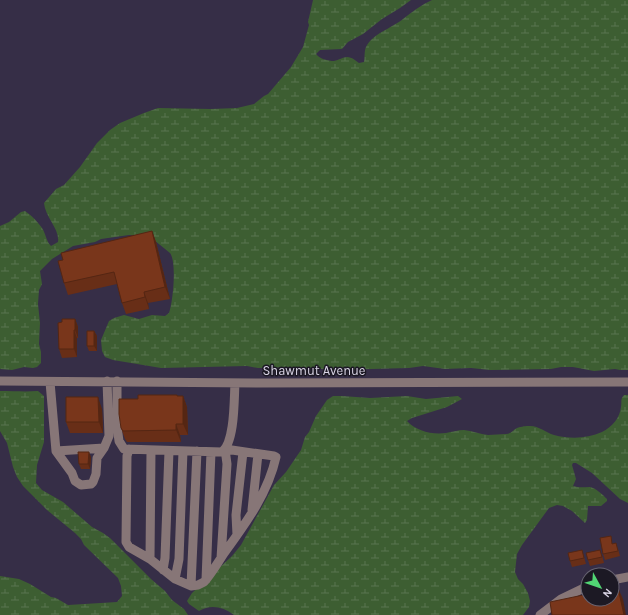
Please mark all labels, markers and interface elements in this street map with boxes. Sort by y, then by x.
street label: Shawmut Avenue [262,363,366,378]
north arrow [580,567,620,607]
text: N [600,586,615,600]

